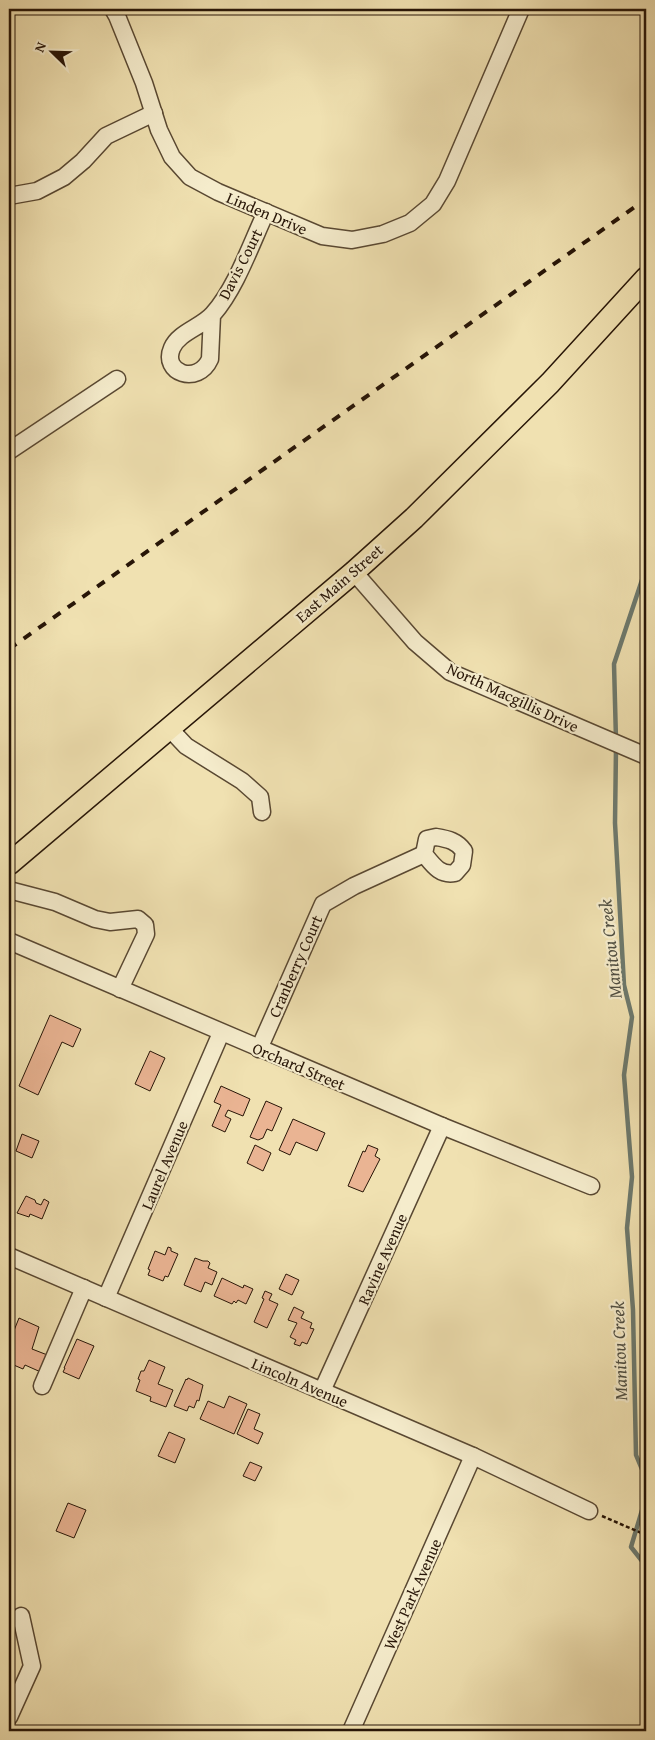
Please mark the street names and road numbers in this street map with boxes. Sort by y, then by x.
street label: Linden Drive [223,185,311,241]
street label: Davis Court [212,224,268,304]
street label: East Main Street [290,538,388,628]
street label: North Macgillis Drive [443,656,583,738]
street label: Cranberry Court [262,911,328,1021]
street label: Orchard Street [249,1036,349,1096]
street label: Laurel Avenue [134,1117,194,1213]
street label: Ravine Avenue [351,1209,413,1309]
street label: Lincoln Avenue [248,1351,352,1413]
street label: West Park Avenue [377,1534,447,1654]

